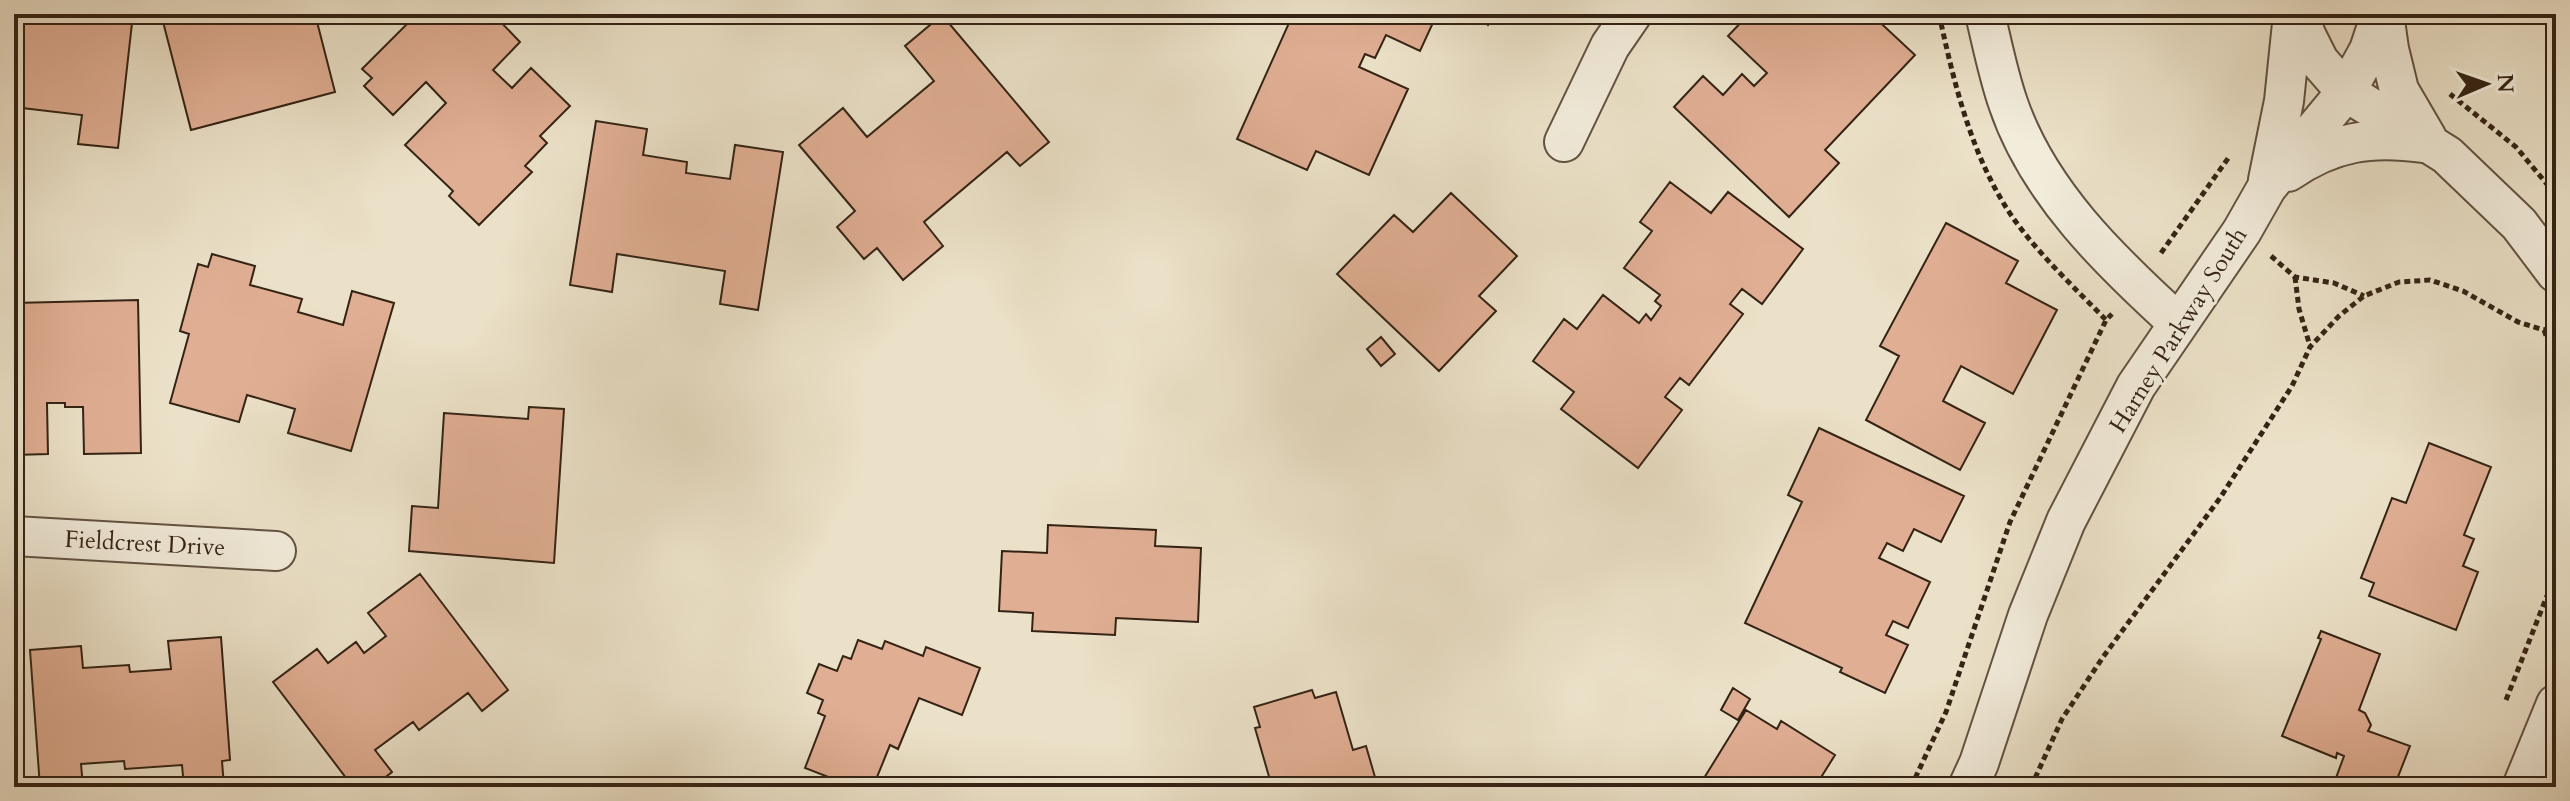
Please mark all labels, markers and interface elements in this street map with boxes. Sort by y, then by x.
north arrow [2446,44,2526,124]
text: N [2490,73,2520,93]
street label: Harney Parkway South [2102,221,2255,439]
street label: Fieldcrest Drive [64,523,226,564]

